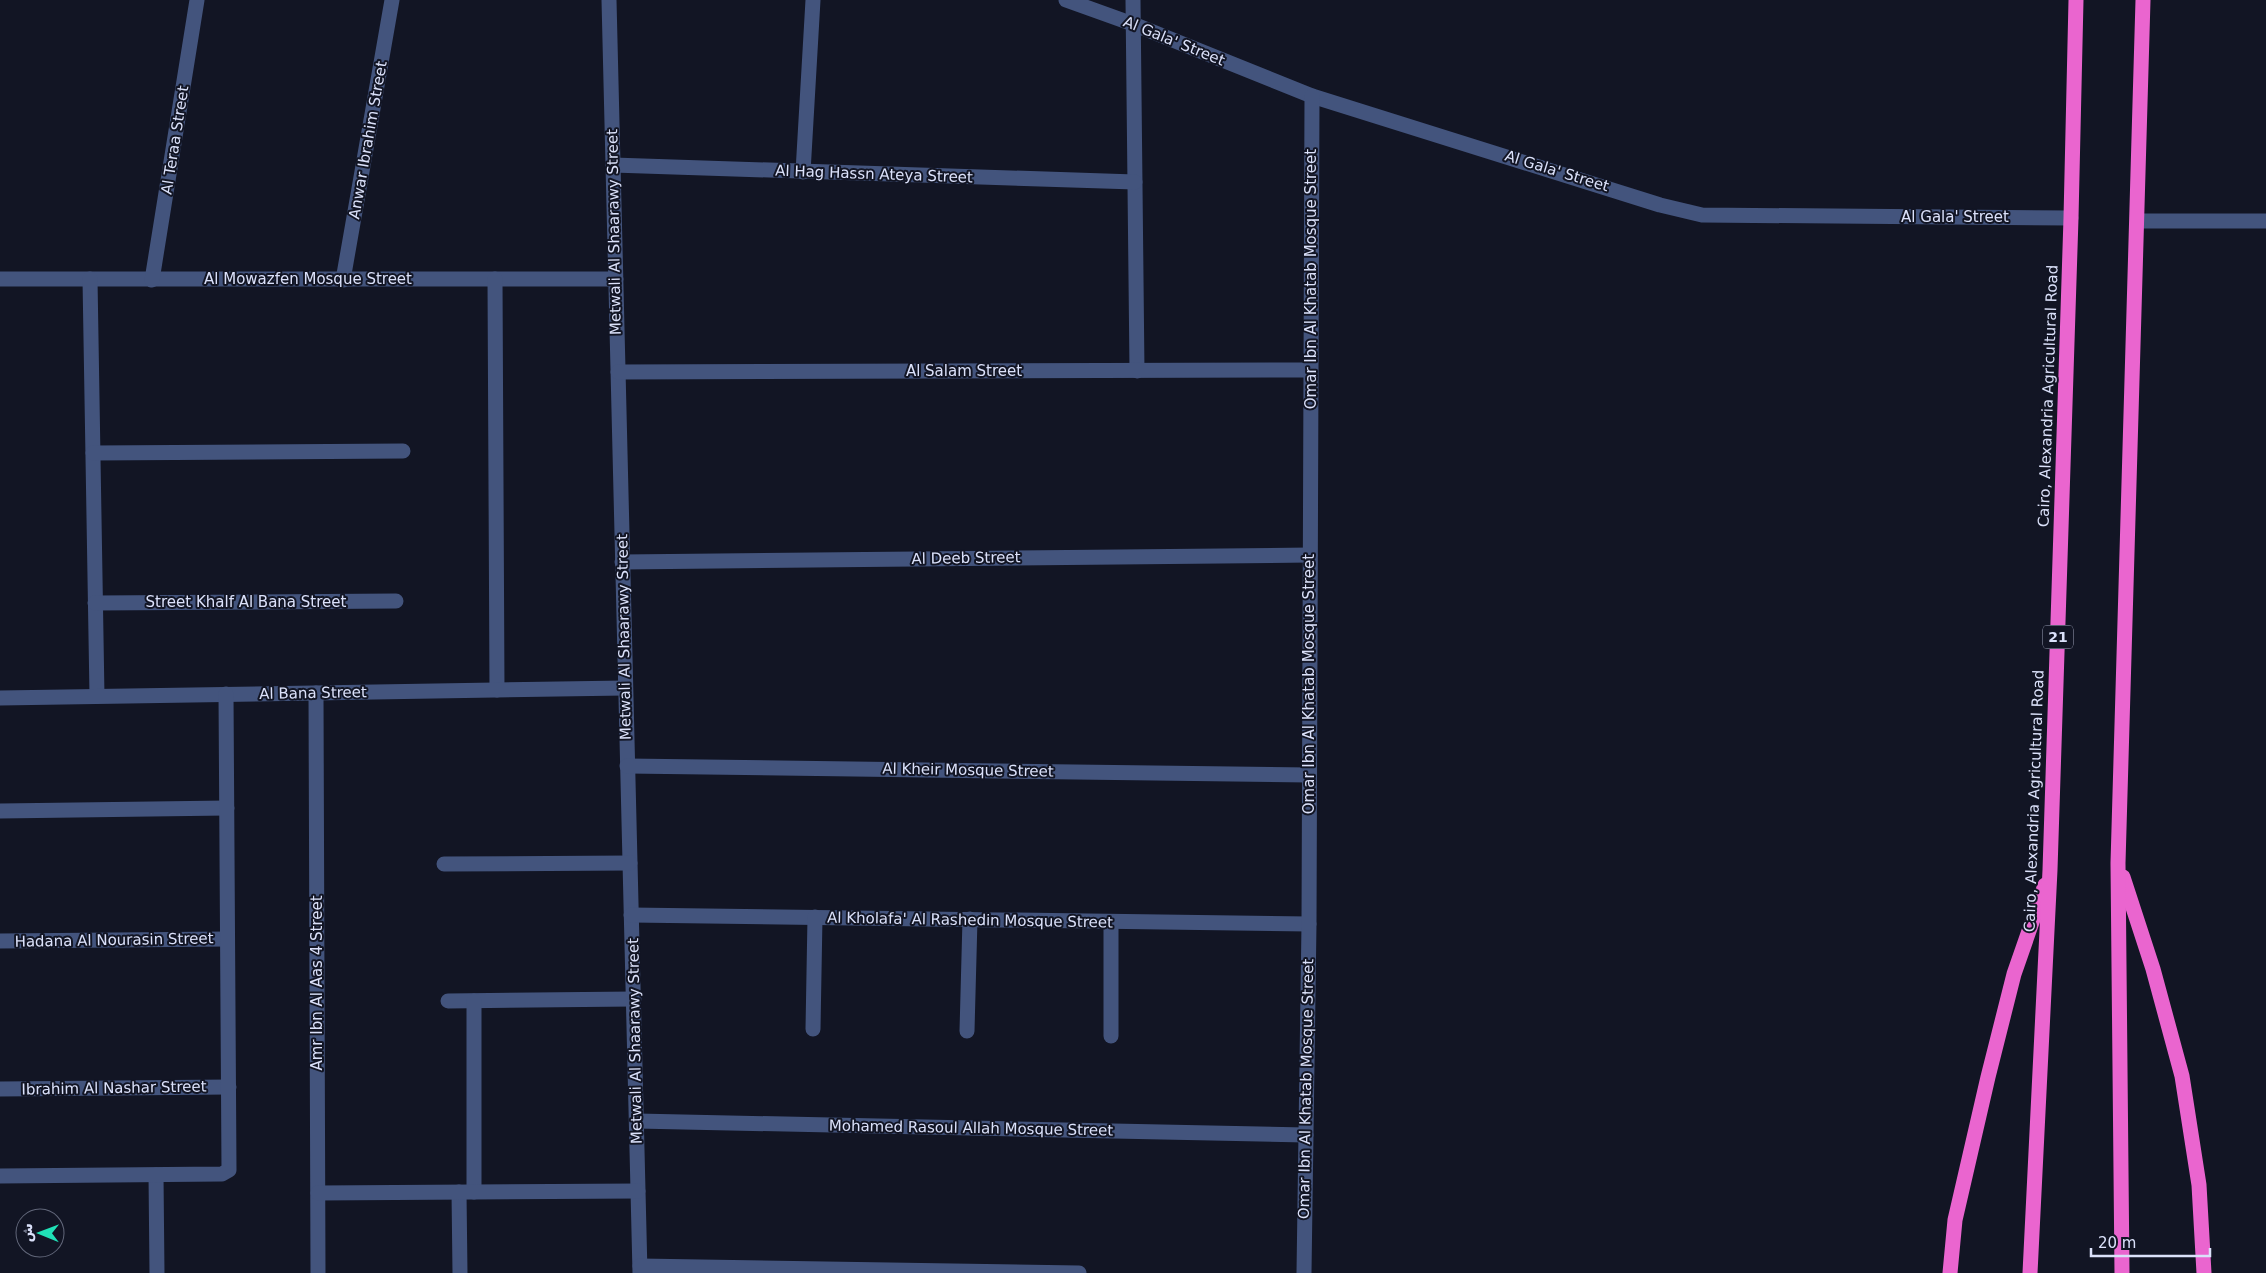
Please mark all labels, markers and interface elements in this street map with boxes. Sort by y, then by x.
street label: Al Gala' Street [1121,12,1227,70]
street label: Anwar Ibrahim Street [345,59,391,220]
street label: Al Teraa Street [158,84,193,196]
street label: Metwali Al Shaarawy Street [603,129,625,335]
street label: Al Gala' Street [1503,147,1611,195]
street label: Omar Ibn Al Khatab Mosque Street [1302,149,1320,409]
street label: Al Hag Hassn Ateya Street [775,162,973,186]
street label: Al Gala' Street [1901,208,2009,226]
street label: Cairo, Alexandria Agricultural Road [2034,265,2062,527]
street label: Al Mowazfen Mosque Street [204,270,412,288]
street label: Al Salam Street [906,362,1022,380]
street label: Metwali Al Shaarawy Street [613,534,635,740]
street label: Al Deeb Street [911,548,1021,568]
street label: Omar Ibn Al Khatab Mosque Street [1300,554,1318,814]
street label: Street Khalf Al Bana Street [146,593,347,611]
road number: 21 [2043,626,2073,649]
street label: Cairo, Alexandria Agricultural Road [2020,670,2048,932]
street label: Al Bana Street [259,683,367,703]
street label: Al Kheir Mosque Street [882,760,1054,780]
street label: Amr Ibn Al Aas 4 Street [308,895,326,1071]
street label: Al Kholafa' Al Rashedin Mosque Street [827,909,1113,931]
street label: Hadana Al Nourasin Street [14,929,214,951]
street label: Metwali Al Shaarawy Street [624,938,646,1144]
street label: Omar Ibn Al Khatab Mosque Street [1295,959,1317,1219]
street label: Ibrahim Al Nashar Street [21,1077,207,1099]
street label: Mohamed Rasoul Allah Mosque Street [829,1117,1113,1139]
north arrow [15,1208,65,1258]
text: ش [19,1223,35,1243]
scale bar [2091,1226,2210,1258]
text: 20 m [2098,1234,2136,1252]

